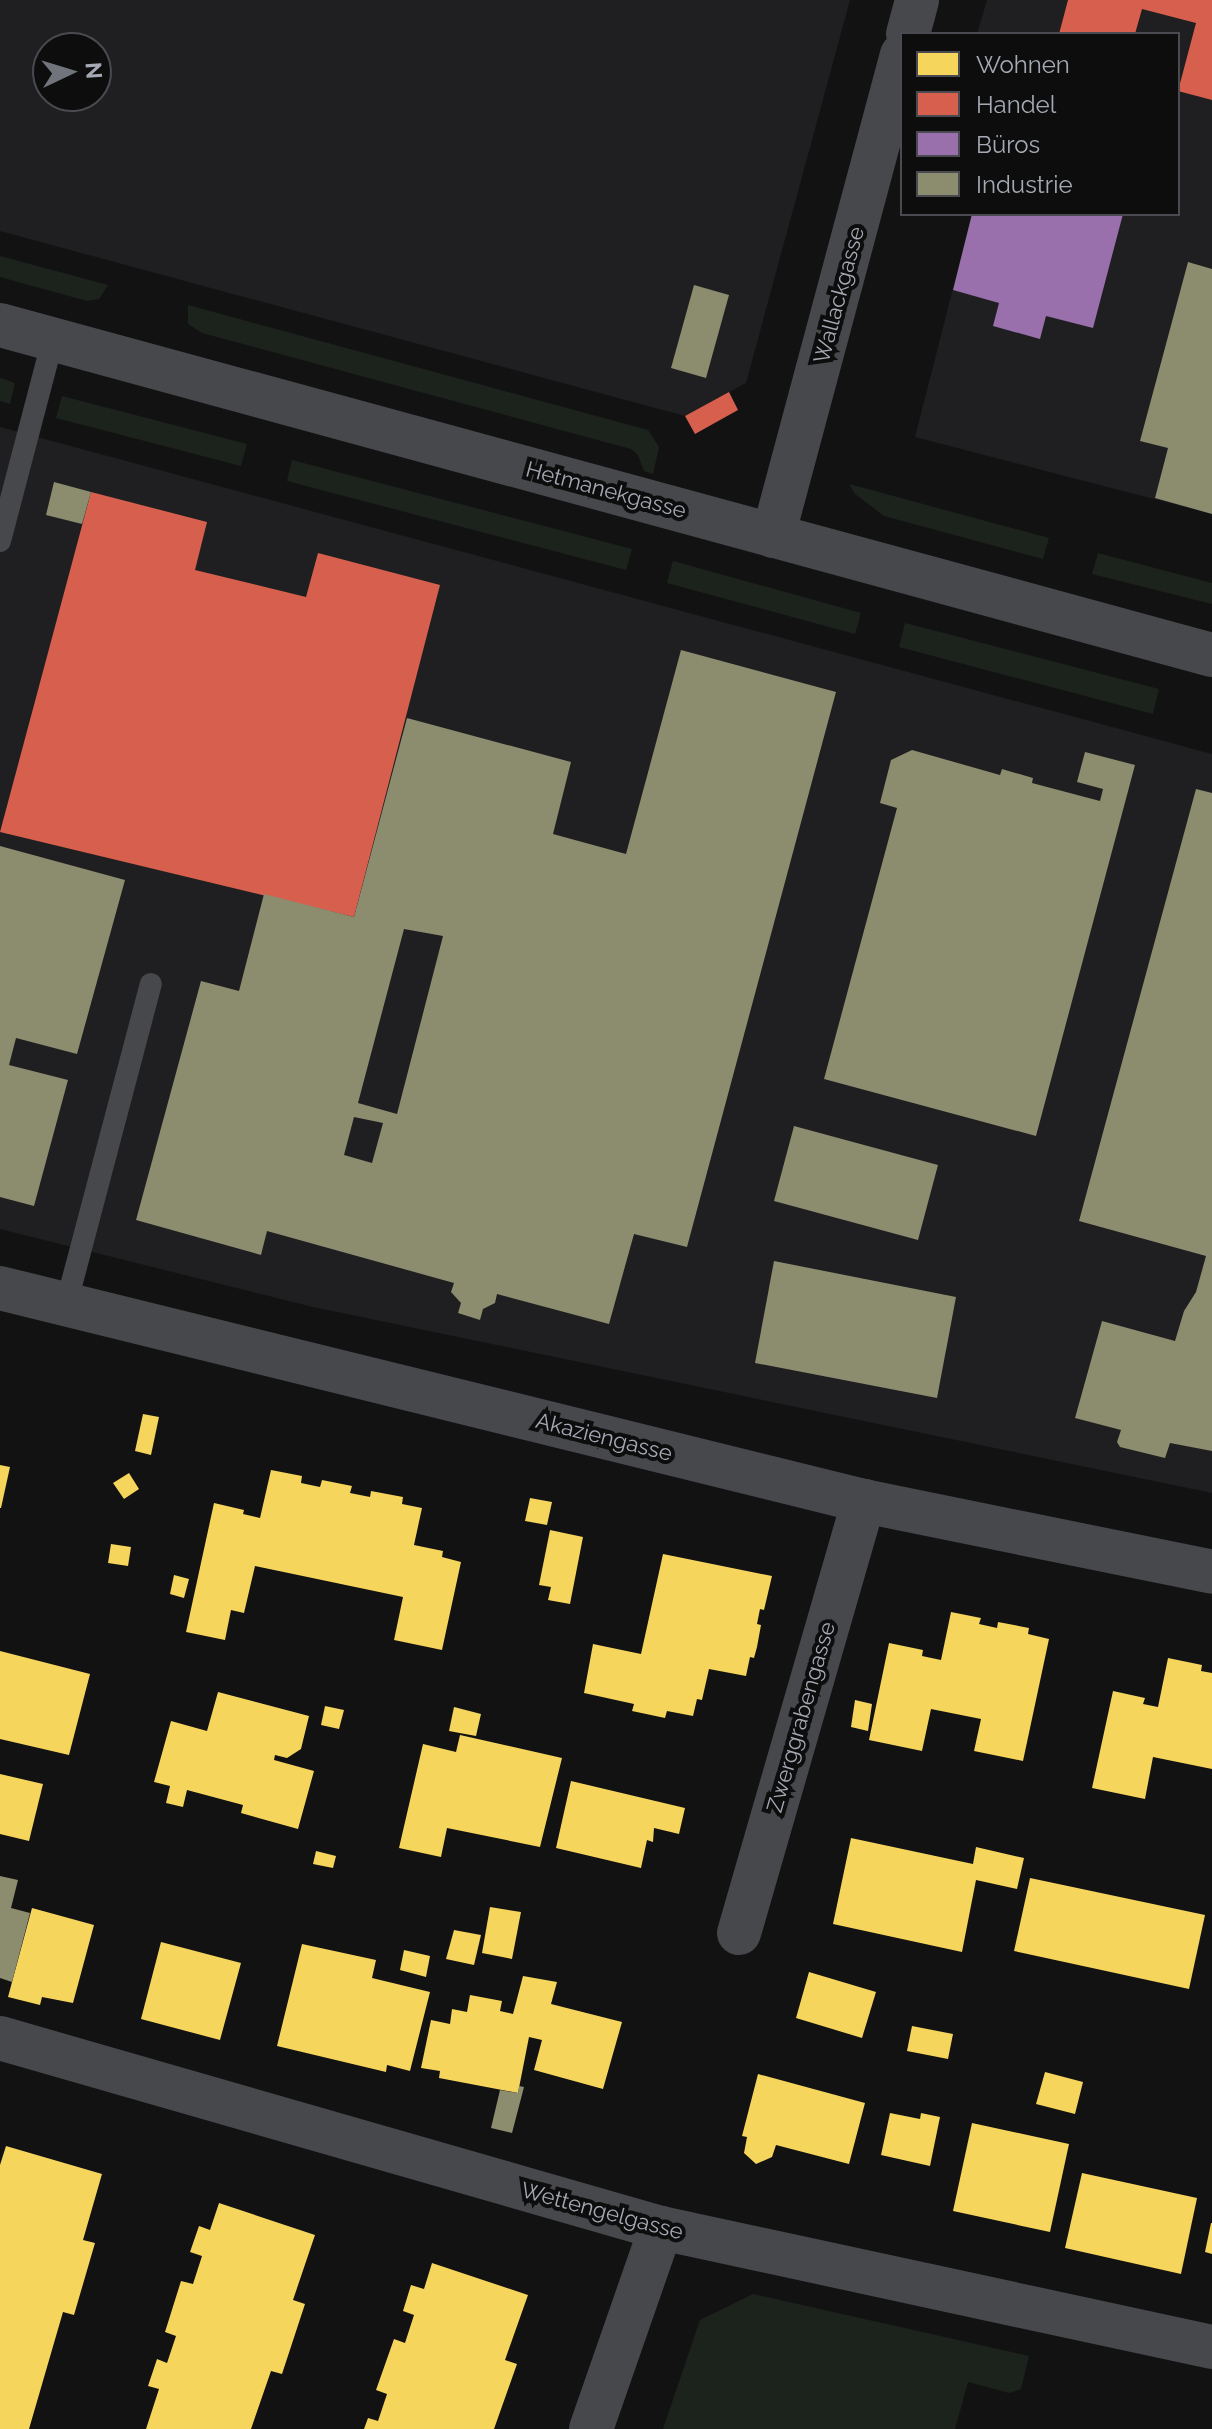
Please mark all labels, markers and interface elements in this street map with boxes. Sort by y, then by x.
north arrow [32,32,112,112]
legend [900,32,1180,216]
text: Wohnen [976,50,1070,79]
text: N [80,61,108,80]
text: Handel [976,90,1056,119]
text: Büros [976,130,1040,159]
text: Industrie [976,170,1073,199]
street label: Wallackgasse [808,224,870,366]
street label: Hetmanekgasse [523,456,689,524]
street label: Akaziengasse [533,1407,675,1467]
street label: Zwerggrabengasse [761,1619,841,1815]
street label: Wettengelgasse [518,2177,686,2245]

